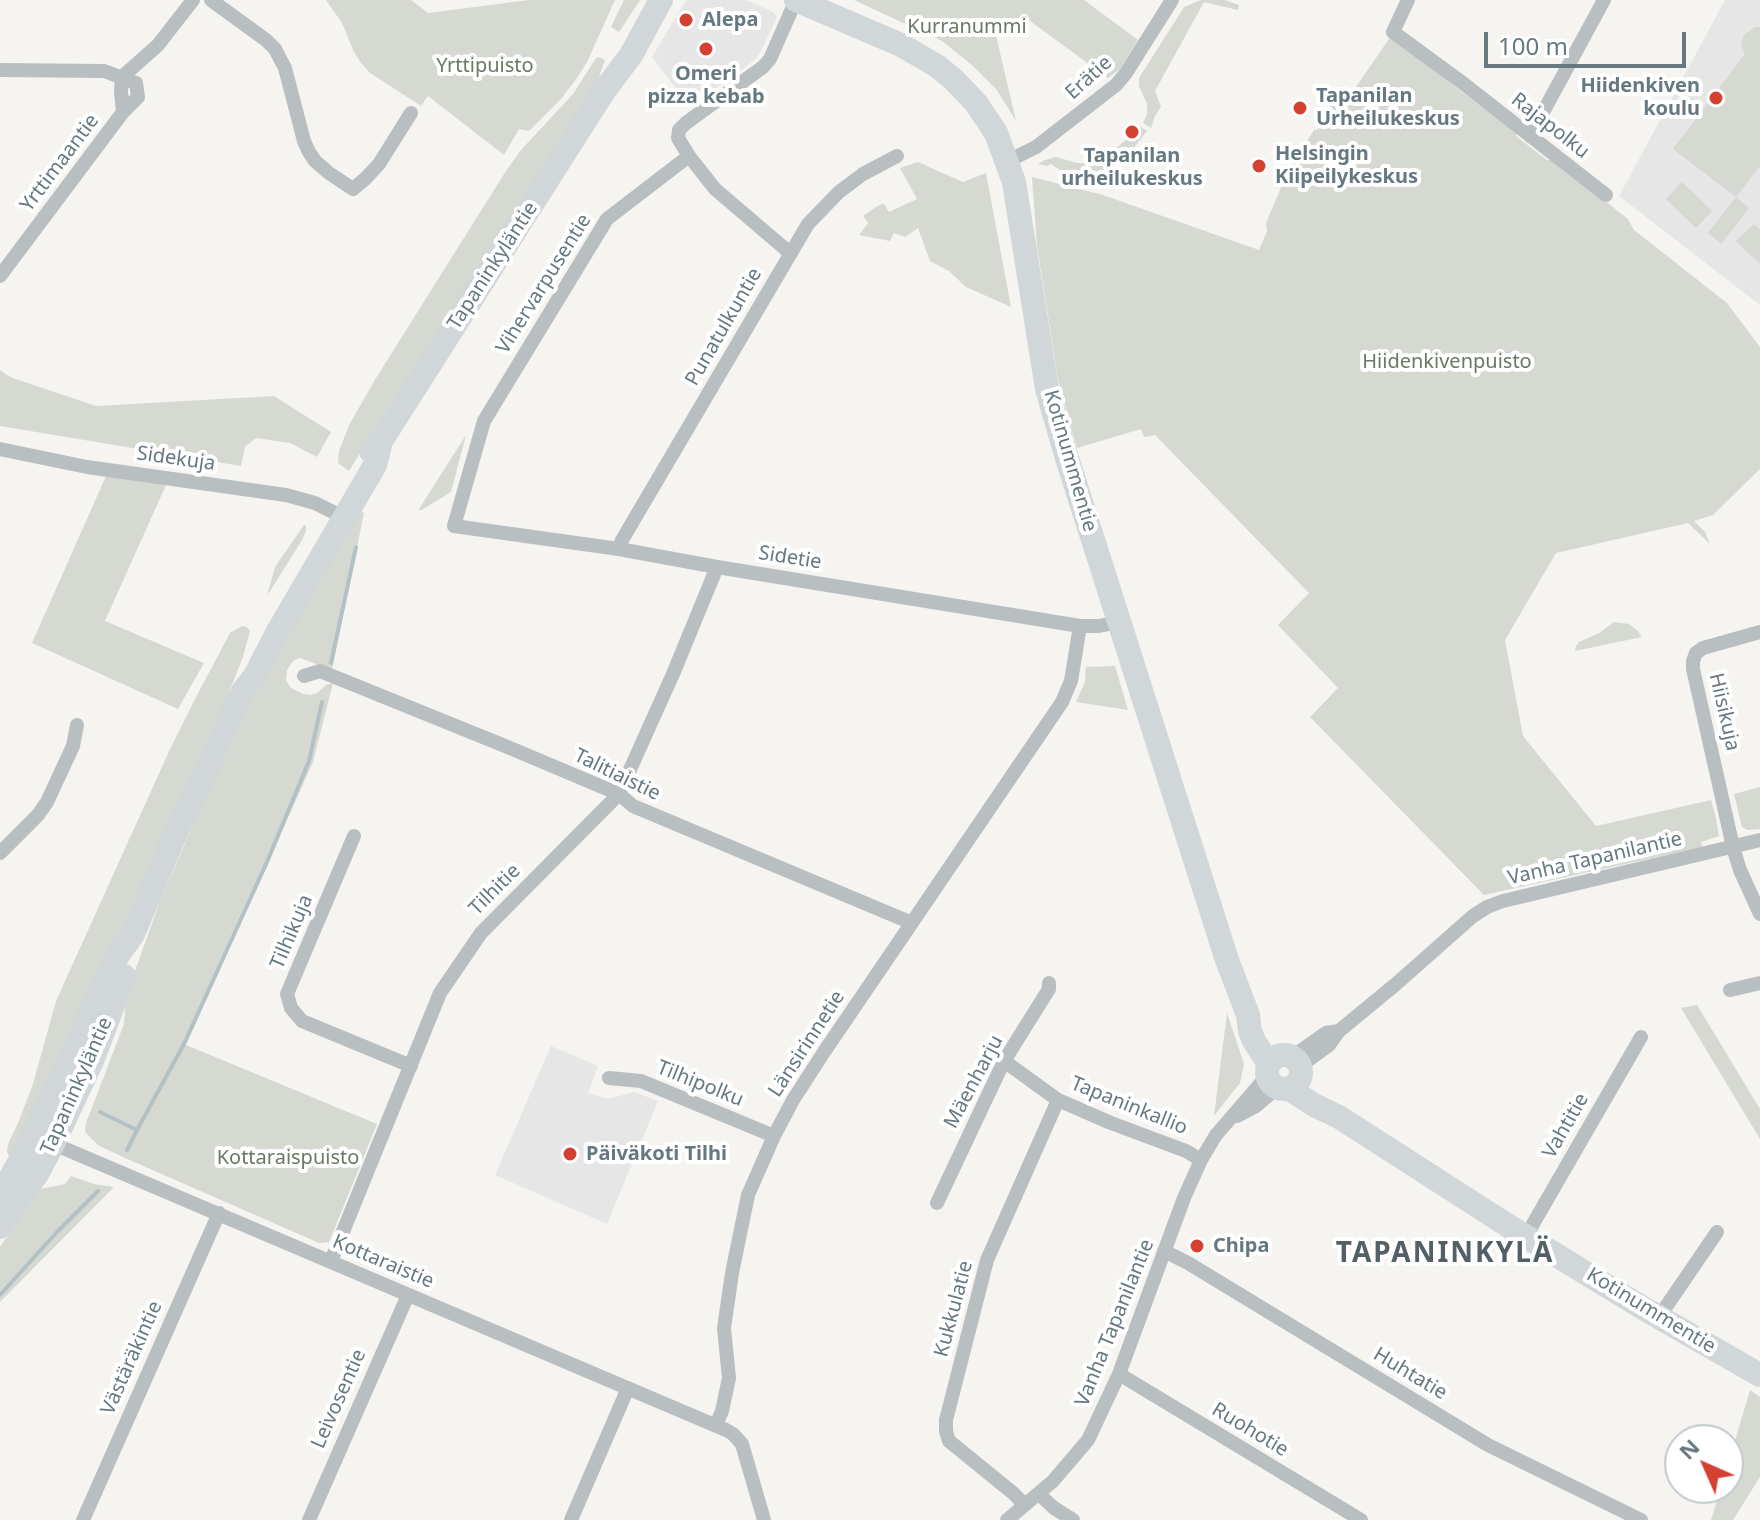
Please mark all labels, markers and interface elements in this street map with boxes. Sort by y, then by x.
place label: Alepa [702,8,758,32]
marker: Alepa [677,11,695,29]
park label: Kurranummi [907,15,1027,39]
scale bar [1488,16,1690,66]
text: 100 m [1498,29,1568,62]
marker: Omeri pizza kebab [697,40,715,58]
street label: Erätie [1061,51,1117,105]
park label: Yrttipuisto [436,54,534,78]
place label: Omeri pizza kebab [647,62,765,109]
place label: Hiidenkiven koulu [1580,74,1700,121]
place label: Tapanilan Urheilukeskus [1316,84,1460,131]
street label: Rajapolku [1506,88,1594,164]
marker: Hiidenkiven koulu [1707,89,1725,107]
marker: Tapanilan Urheilukeskus [1291,99,1309,117]
street label: Yrttimaantie [16,110,104,216]
marker: Tapanilan urheilukeskus [1123,123,1141,141]
place label: Helsingin Kiipeilykeskus [1275,142,1418,189]
place label: Tapanilan urheilukeskus [1061,144,1203,191]
marker: Helsingin Kiipeilykeskus [1250,157,1268,175]
street label: Tapaninkyläntie [443,198,543,334]
street label: Vihervarpusentie [491,210,597,358]
street label: Punatulkuntie [681,264,767,390]
park label: Hiidenkivenpuisto [1362,350,1532,374]
street label: Kotinummentie [1038,387,1102,535]
street label: Sidekuja [135,442,217,476]
street label: Sidetie [757,541,823,575]
street label: Hiisikuja [1703,671,1745,753]
street label: Talitiaistie [570,744,664,806]
street label: Vanha Tapanilantie [1506,827,1684,891]
street label: Tilhitie [464,859,526,921]
street label: Tilhikuja [266,891,318,973]
street label: Länsirinnetie [764,986,850,1102]
street label: Tapaninkyläntie [36,1014,118,1158]
street label: Mäenharju [939,1031,1009,1133]
street label: Tilhipolku [653,1056,747,1112]
street label: Tapaninkallio [1067,1072,1191,1140]
street label: Vahtitie [1538,1089,1594,1163]
place label: Päiväkoti Tilhi [586,1142,727,1166]
marker: Päiväkoti Tilhi [561,1145,579,1163]
park label: Kottaraispuisto [217,1146,359,1170]
street label: Kottaraistie [329,1230,437,1294]
place label: Chipa [1213,1234,1269,1258]
street label: Vanha Tapanilantie [1071,1236,1159,1410]
marker: Chipa [1188,1237,1206,1255]
district label: TAPANINKYLÄ [1336,1237,1554,1271]
street label: Kukkulatie [930,1258,978,1360]
street label: Kotinummentie [1582,1263,1720,1359]
street label: Västäräkintie [96,1297,168,1419]
street label: Huhtatie [1369,1343,1451,1405]
street label: Leivosentie [306,1346,372,1452]
street label: Ruohotie [1207,1398,1293,1462]
north arrow [1664,1424,1744,1504]
text: N [1672,1432,1705,1465]

